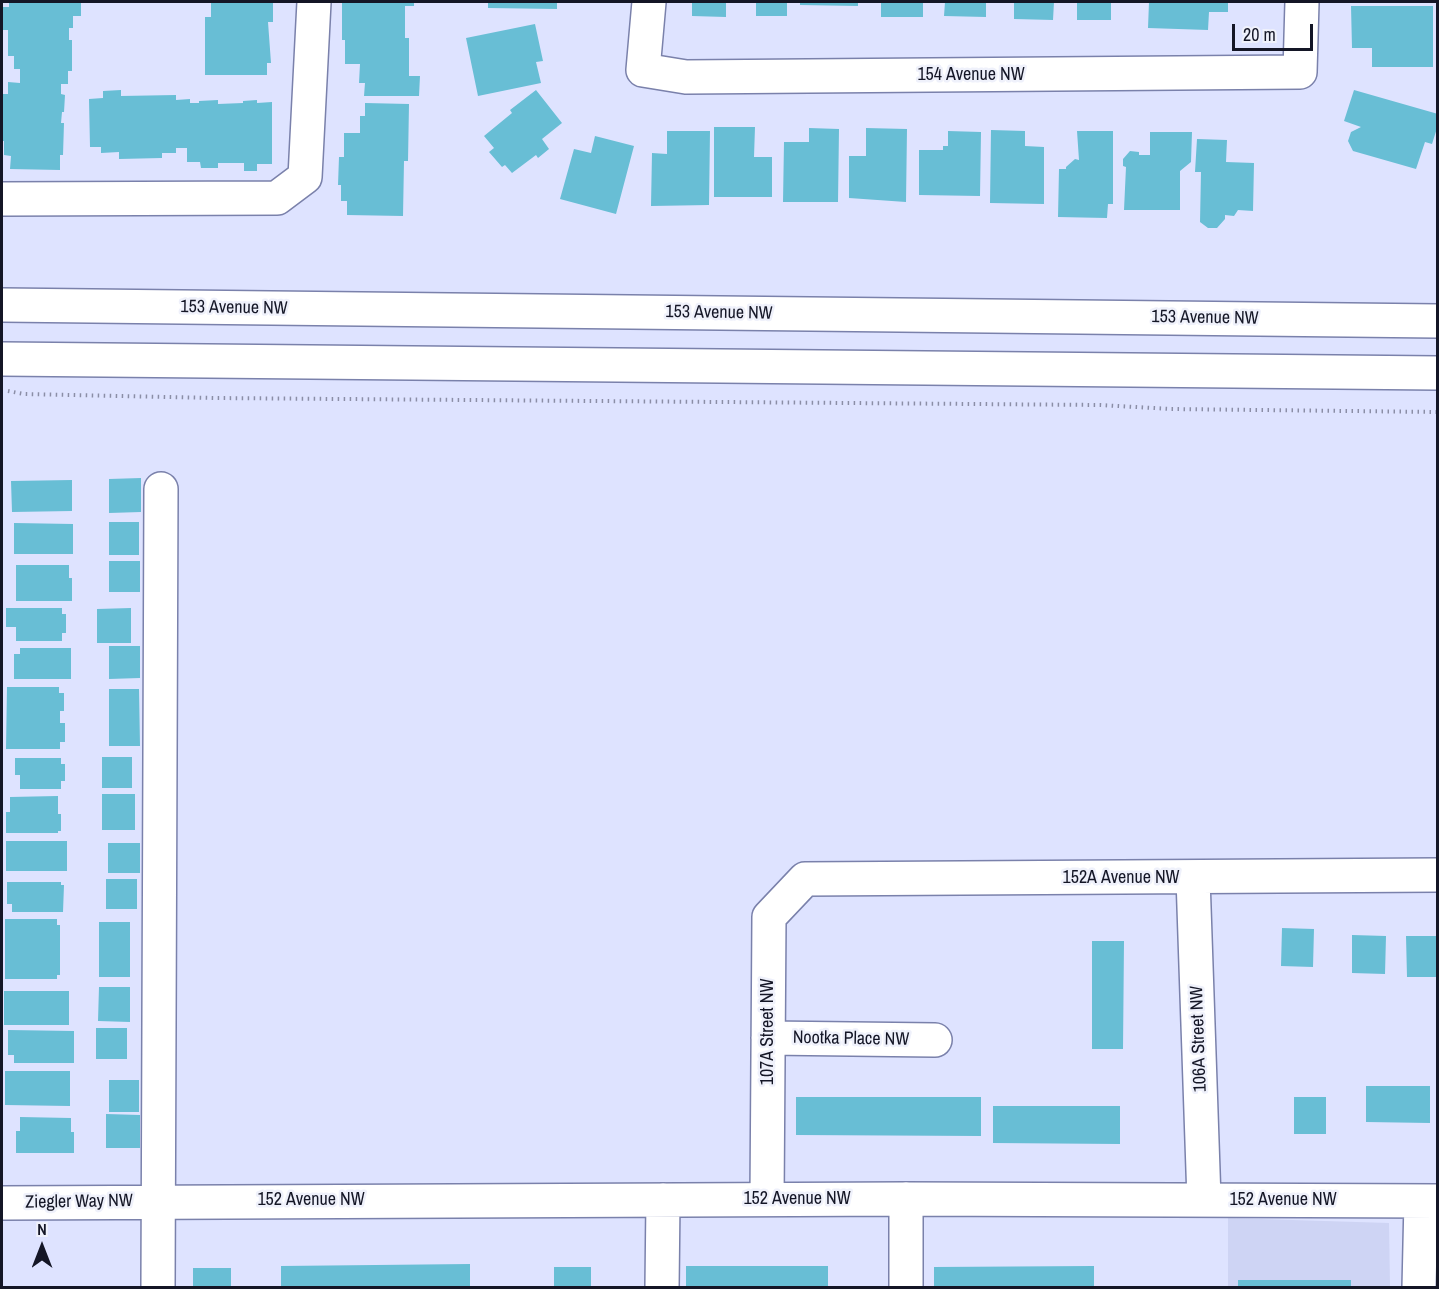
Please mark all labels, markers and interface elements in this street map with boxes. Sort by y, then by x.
scale bar [1235,12,1316,50]
text: 20 m [1243,22,1276,47]
street label: 154 Avenue NW [917,64,1025,86]
street label: 153 Avenue NW [180,296,288,320]
street label: 153 Avenue NW [665,301,773,325]
street label: 153 Avenue NW [1151,306,1259,330]
street label: 152A Avenue NW [1062,867,1180,889]
street label: 107A Street NW [757,979,779,1085]
street label: 106A Street NW [1186,985,1212,1093]
street label: Nootka Place NW [793,1027,909,1051]
street label: 152 Avenue NW [743,1188,851,1210]
street label: 152 Avenue NW [257,1189,365,1211]
street label: 152 Avenue NW [1229,1189,1337,1211]
street label: Ziegler Way NW [25,1190,133,1214]
north arrow [12,1217,72,1277]
text: N [37,1218,47,1240]

